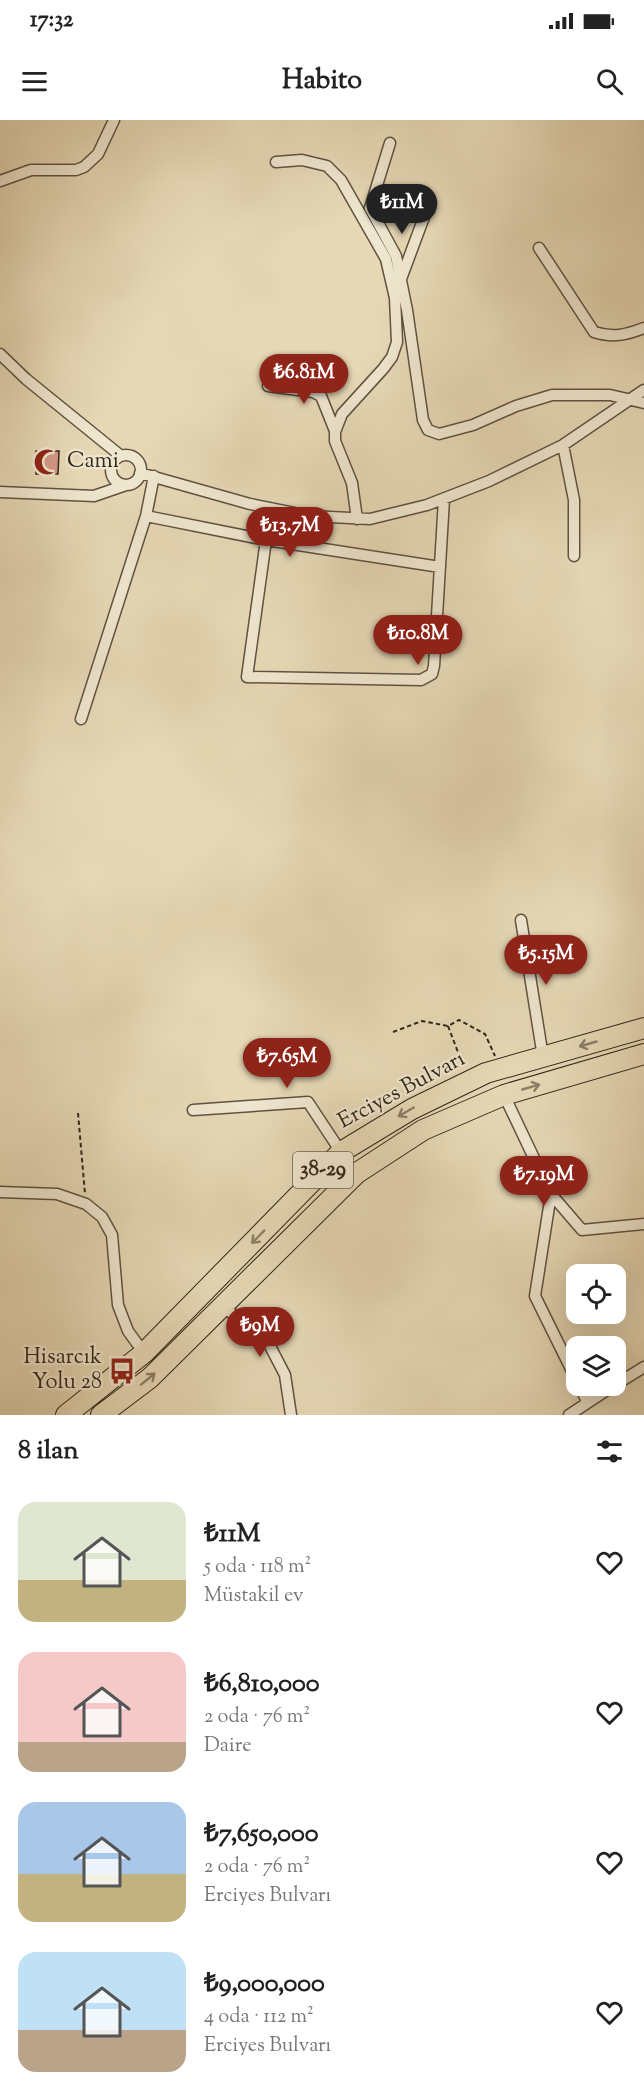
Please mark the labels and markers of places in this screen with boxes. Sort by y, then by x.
pin: ₺11M [366,184,438,235]
pin: ₺6.81M [255,354,353,405]
place label: Cami [67,446,119,478]
mosque icon: Cami [32,447,62,477]
pin: ₺13.7M [241,507,339,558]
pin: ₺10.8M [369,615,467,666]
pin: ₺5.15M [497,935,595,986]
pin: ₺7.65M [238,1038,336,1089]
pin: ₺7.19M [495,1156,593,1207]
pin: ₺9M [231,1307,289,1358]
place label: Hisarcık Yolu 28 [23,1342,102,1399]
bus stop icon: Hisarcık Yolu 28 [107,1356,137,1386]

